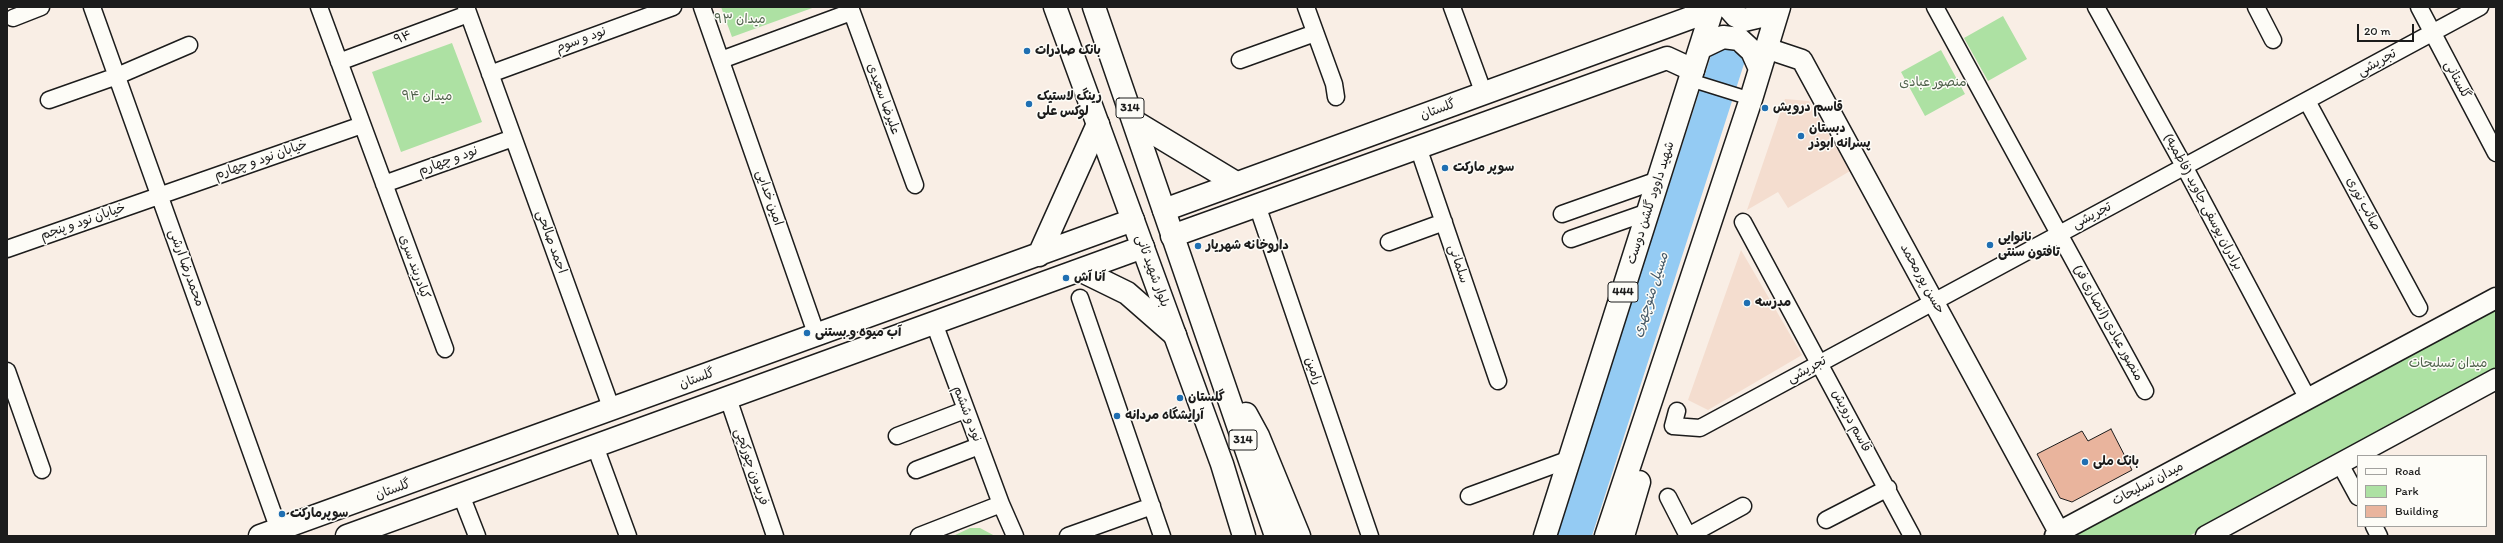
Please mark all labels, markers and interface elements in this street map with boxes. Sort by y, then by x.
park label: میدان ۹۳ [714,12,766,28]
scale bar [2359,16,2416,42]
street label: نود و سوم [554,24,608,56]
text: 20 m [2364,24,2391,38]
street label: ۹۴ [392,28,414,48]
place label: بانک صادرات [1035,43,1101,59]
marker: بانک صادرات [1022,46,1032,56]
street label: تجریشی [2355,46,2399,80]
street label: گلستانی [2441,58,2473,102]
street label: علیرضا سعیدی [863,61,903,137]
park label: منصور عبادی [1899,75,1967,91]
park label: میدان ۹۴ [402,89,452,105]
place label: رینگ لاستیک لوکس علی [1037,89,1102,120]
street label: گلستان [1418,96,1458,124]
road number: 314 [1116,98,1144,118]
marker: رینگ لاستیک لوکس علی [1024,99,1034,109]
place label: قاسم درویش [1773,100,1843,116]
marker: قاسم درویش [1760,103,1770,113]
place label: دبستان پسرانه ابوذر [1809,121,1870,152]
marker: دبستان پسرانه ابوذر [1796,131,1806,141]
street label: برادران یوسفی جاوید (فاطمیه) [2160,131,2246,273]
street label: خیابان نود و چهارم [212,137,310,183]
street label: شهید داوود گلشن دوست [1624,140,1678,266]
street label: نود و چهارم [416,143,480,179]
place label: سوپر مارکت [1453,160,1514,176]
marker: سوپر مارکت [1440,163,1450,173]
street label: امین خدایی [752,168,786,228]
street label: صائب نوری [2342,174,2384,234]
street label: تجریشی [2070,199,2114,233]
street label: خیابان نود و پنجم [38,200,128,244]
street label: احمد صالحی [532,208,570,276]
street label: محمدرضا ارشی [165,227,207,309]
place label: نانوایی تافتون سنتی [1998,230,2060,261]
street label: کیادربند سری [395,233,433,301]
street label: بلوار شهید ثانی [1132,233,1172,309]
place label: داروخانه شهریار [1206,238,1289,254]
marker: نانوایی تافتون سنتی [1985,240,1995,250]
marker: داروخانه شهریار [1193,241,1203,251]
street label: حسن پورمحمد [1896,241,1948,317]
street label: سلمانی [1444,243,1472,285]
water label: مسیل منوچهری [1629,250,1673,340]
street label: منصور عبادی (انصاری فر) [2070,262,2146,384]
place label: آنا آش [1074,270,1105,286]
marker: آنا آش [1061,273,1071,283]
road number: 444 [1608,282,1638,302]
place label: مدرسه [1755,295,1791,311]
marker: مدرسه [1742,298,1752,308]
place label: آب میوه و بستنی [815,325,901,341]
marker: آب میوه و بستنی [802,328,812,338]
street label: تجریشی [1785,353,1829,387]
street label: رامین [1301,355,1325,387]
park label: میدان تسلیحات [2409,356,2487,372]
street label: گلستان [677,365,717,393]
street label: نود و ششم [949,384,985,444]
street label: قاسم درویش [1828,387,1874,455]
place label: گلستان [1188,390,1225,406]
marker: گلستان [1175,393,1185,403]
place label: آرایشگاه مردانه [1125,408,1204,424]
marker: آرایشگاه مردانه [1112,411,1122,421]
street label: فریدون چورکچی [731,426,771,508]
road number: 314 [1229,430,1257,450]
place label: بانک ملی [2093,454,2139,470]
legend [2357,455,2487,527]
marker: بانک ملی [2080,457,2090,467]
street label: میدان تسلیحات [2110,459,2186,509]
text: Road [2395,464,2421,478]
street label: گلستان [373,476,413,504]
text: Park [2395,484,2419,498]
text: Building [2395,504,2438,518]
place label: سوپرمارکت [290,506,348,522]
marker: سوپرمارکت [277,509,287,519]

